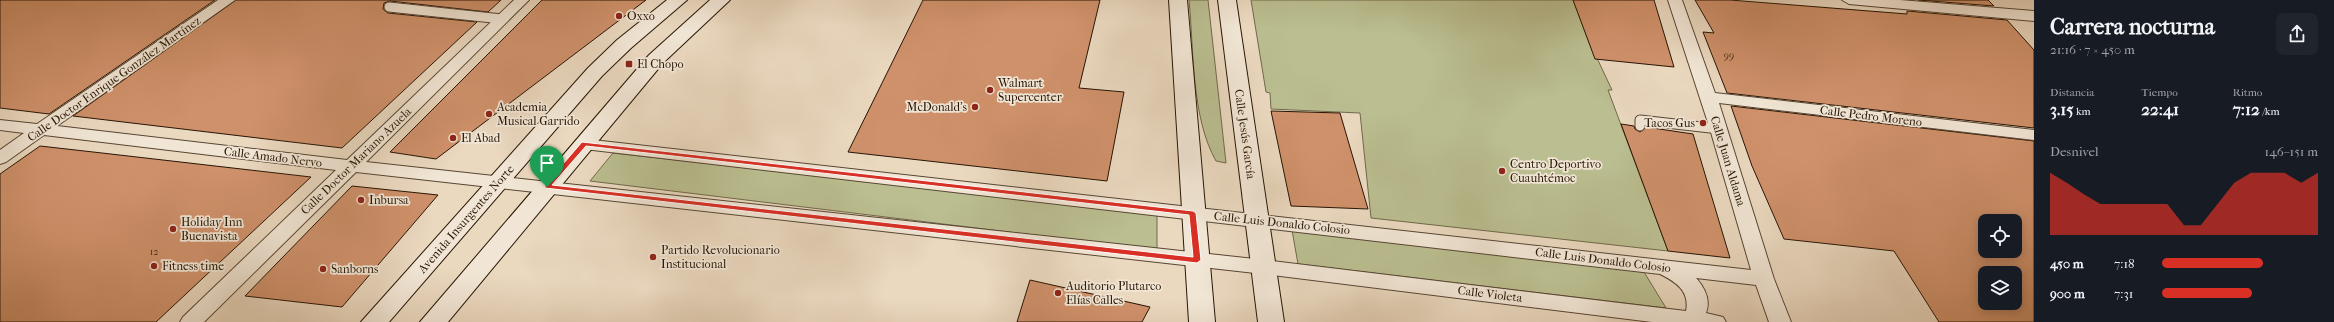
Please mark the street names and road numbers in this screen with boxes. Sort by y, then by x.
street label: Calle Doctor Enrique González Martínez [25,13,204,145]
street label: Calle Jesús García [1232,88,1258,180]
street label: Calle Pedro Moreno [1819,103,1923,129]
street label: Calle Doctor Mariano Azuela [298,104,414,217]
street label: Calle Juan Aldama [1708,114,1748,208]
street label: Calle Amado Nervo [223,144,323,170]
street label: Avenida Insurgentes Norte [414,162,517,277]
street label: Calle Luis Donaldo Colosio [1213,209,1351,237]
street label: Calle Luis Donaldo Colosio [1534,245,1672,275]
street label: Calle Violeta [1457,283,1524,305]

